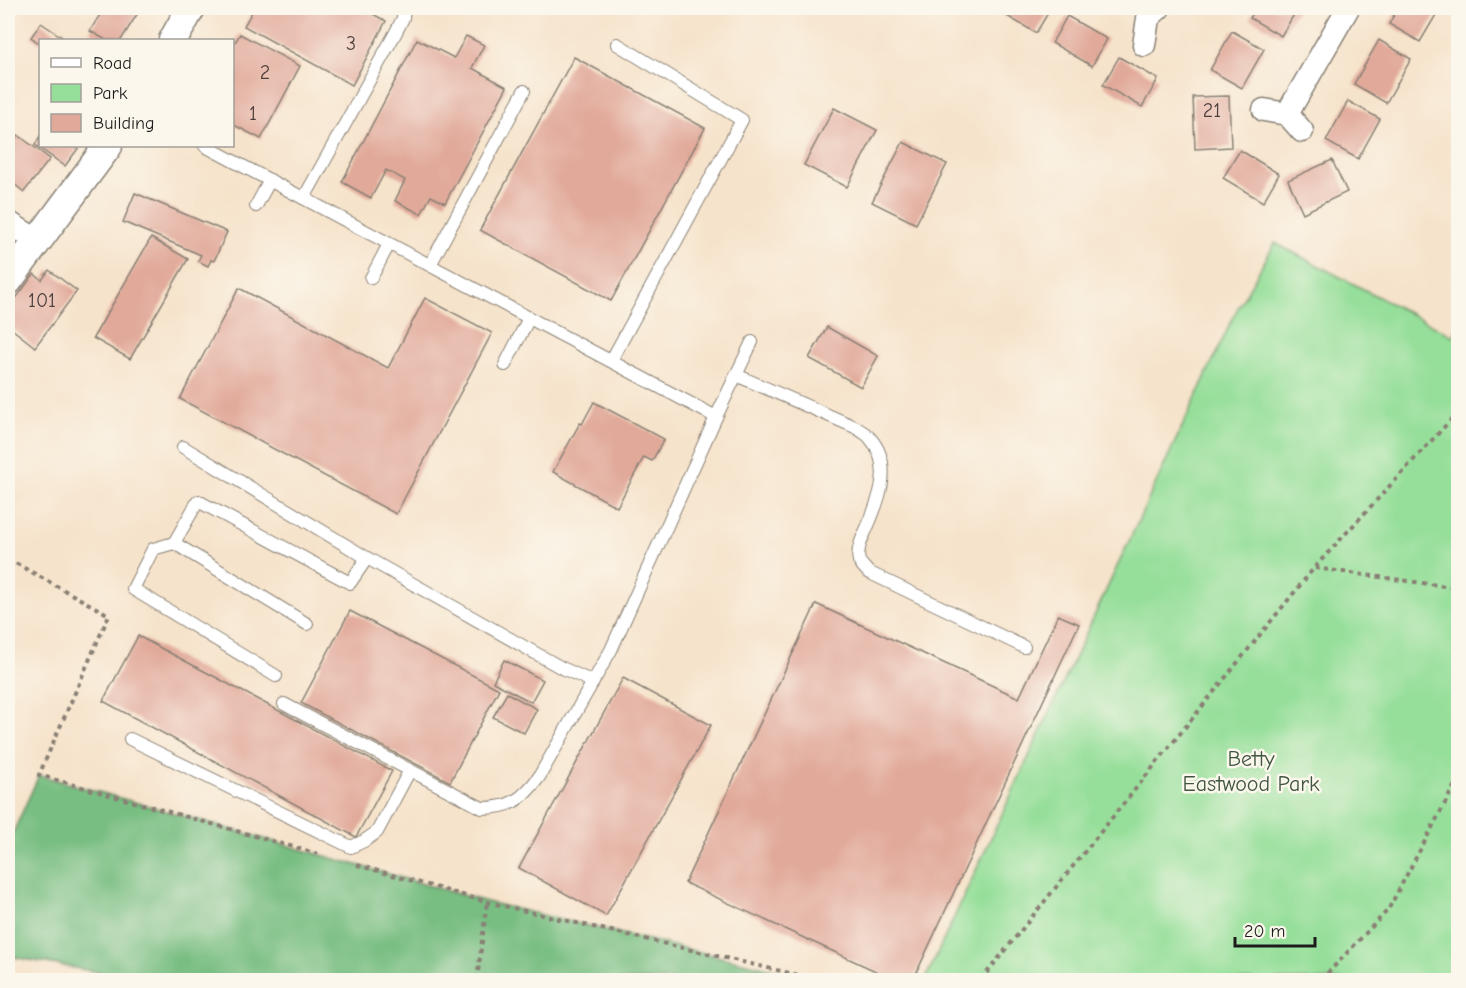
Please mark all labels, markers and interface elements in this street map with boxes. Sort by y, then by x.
house number: 3 [346,32,356,55]
legend [39,39,234,147]
text: Road [93,53,132,74]
house number: 2 [260,61,270,84]
text: Park [93,83,128,104]
house number: 21 [1203,99,1221,122]
house number: 1 [249,102,257,125]
text: Building [93,113,155,134]
house number: 101 [28,289,56,312]
park label: Betty Eastwood Park [1182,746,1320,797]
scale bar [1235,910,1314,948]
text: 20 m [1244,921,1285,942]

